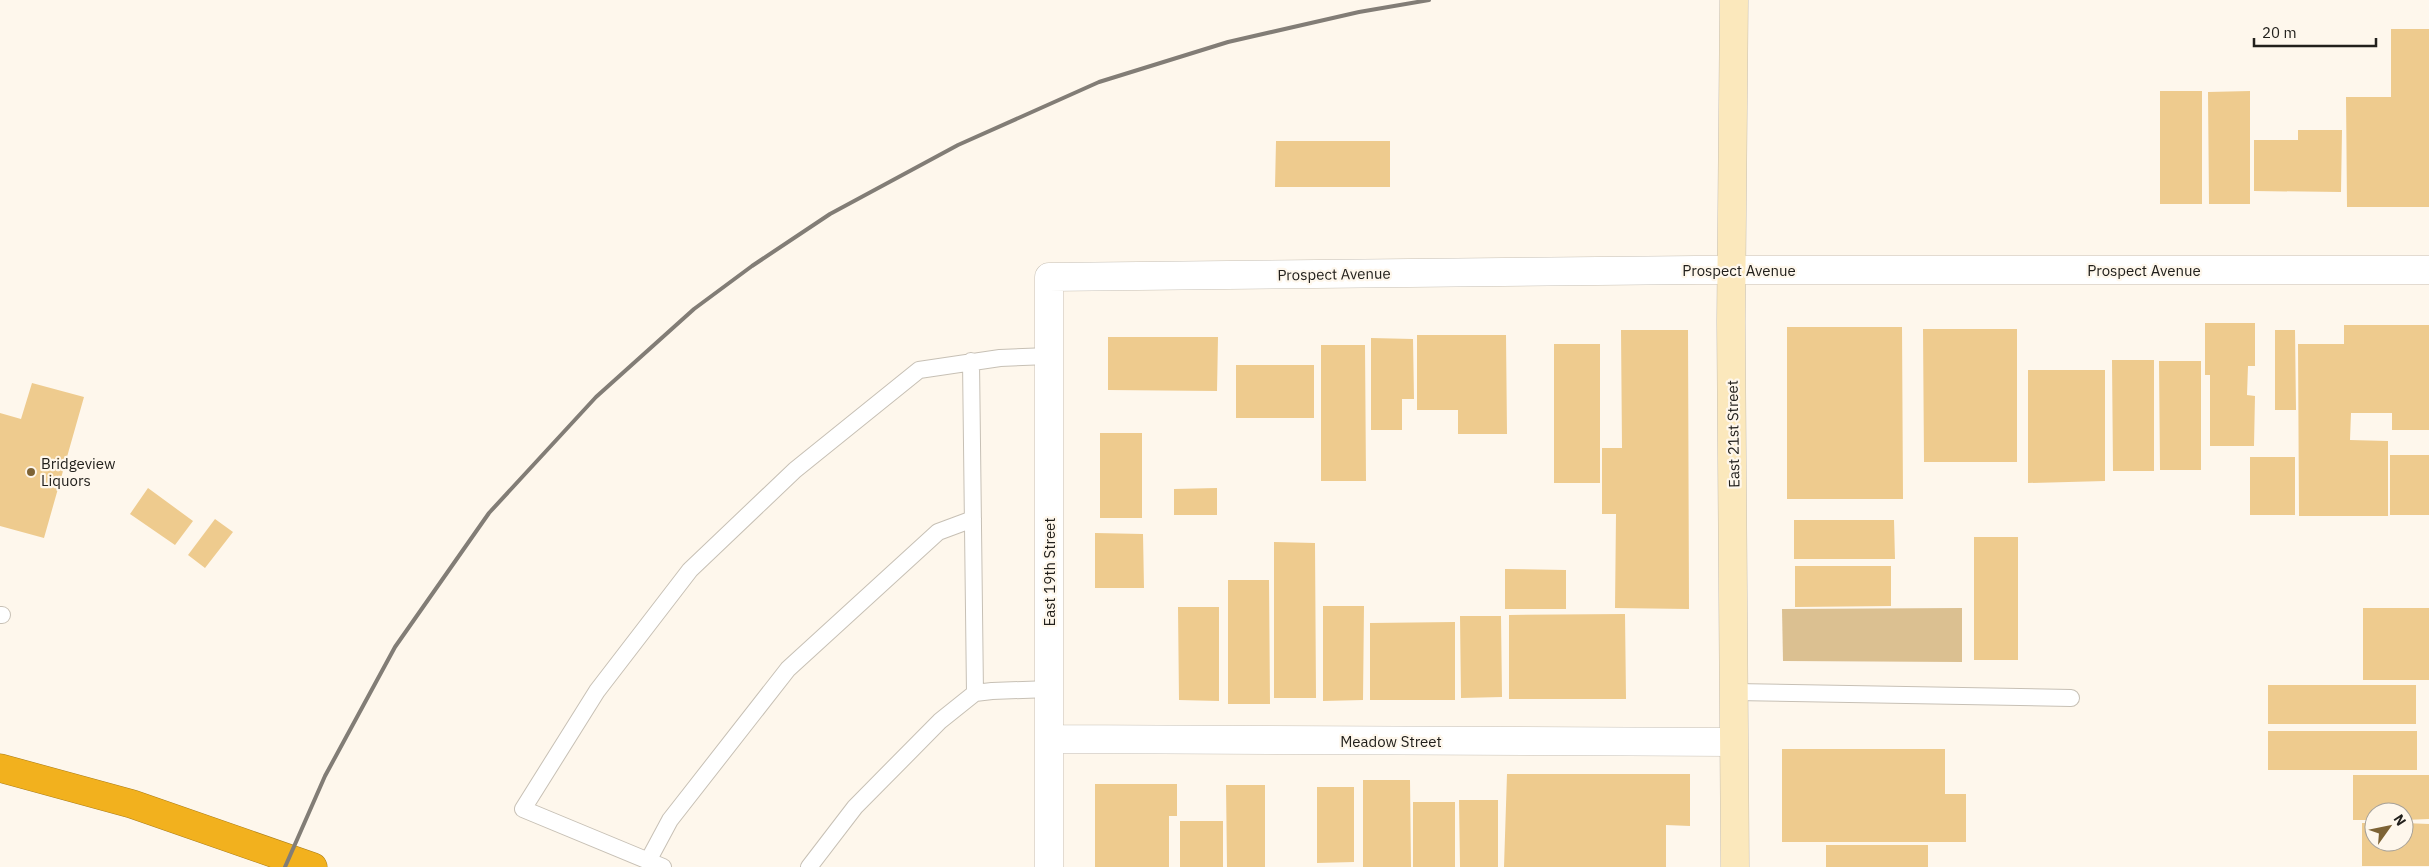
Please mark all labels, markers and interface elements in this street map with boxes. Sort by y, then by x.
scale bar [2254,15,2376,47]
text: 20 m [2262,23,2297,42]
street label: Prospect Avenue [1682,261,1796,280]
street label: Prospect Avenue [2087,261,2201,280]
street label: Prospect Avenue [1277,264,1391,284]
street label: East 21st Street [1723,380,1743,488]
place label: Bridgeview Liquors [41,454,116,490]
marker: Bridgeview Liquors [25,466,37,478]
street label: East 19th Street [1040,517,1059,627]
street label: Meadow Street [1340,732,1442,751]
north arrow [2364,802,2414,852]
text: N [2390,811,2410,829]

